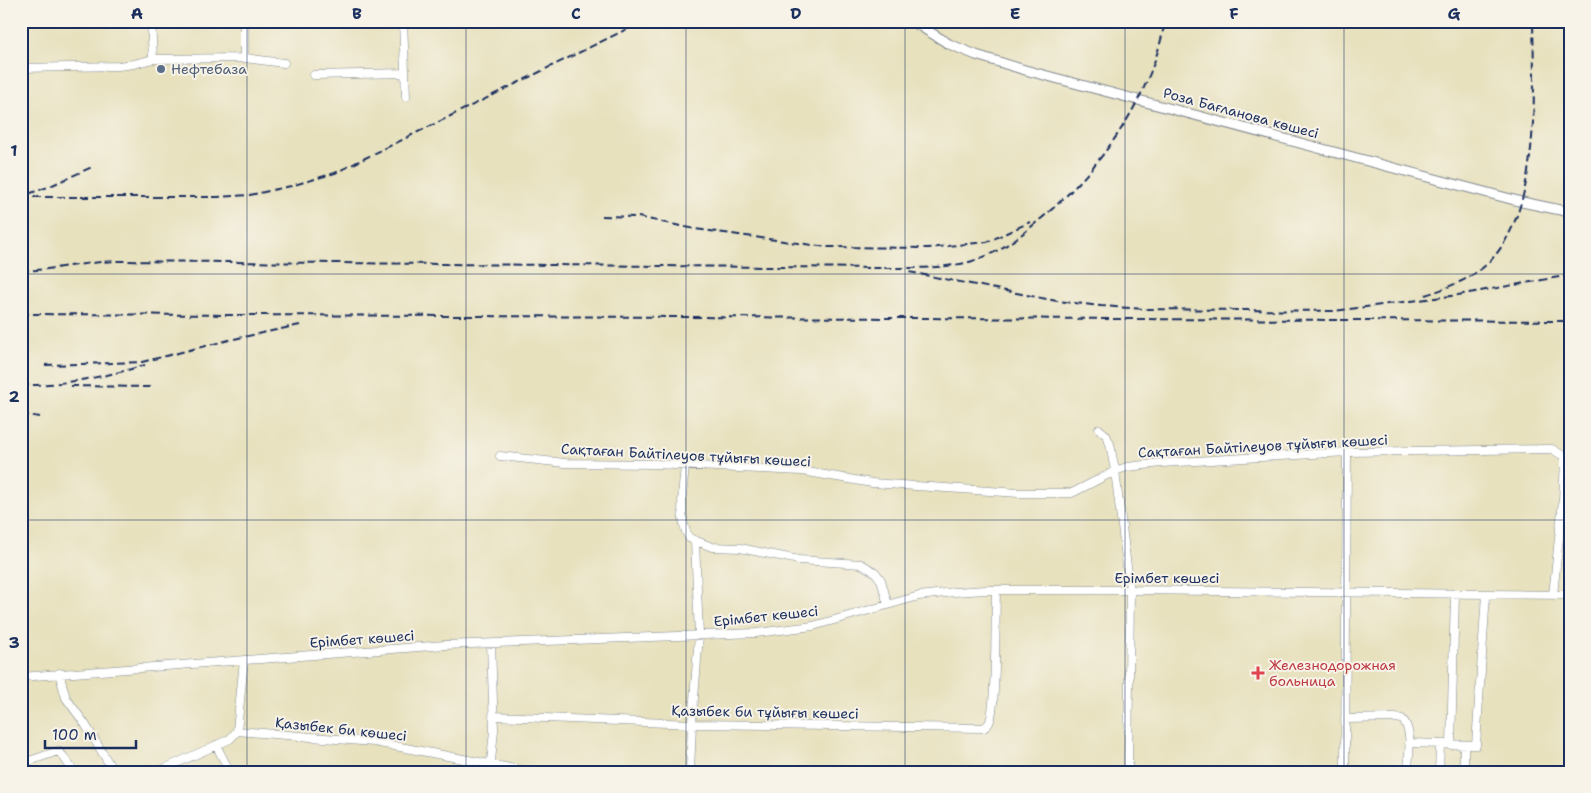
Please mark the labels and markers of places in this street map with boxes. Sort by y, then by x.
place label: Нефтебаза [171,60,247,78]
marker: Нефтебаза [155,63,167,75]
place label: Железнодорожная больница [1269,656,1396,690]
marker: Железнодорожная больница [1251,666,1265,680]

